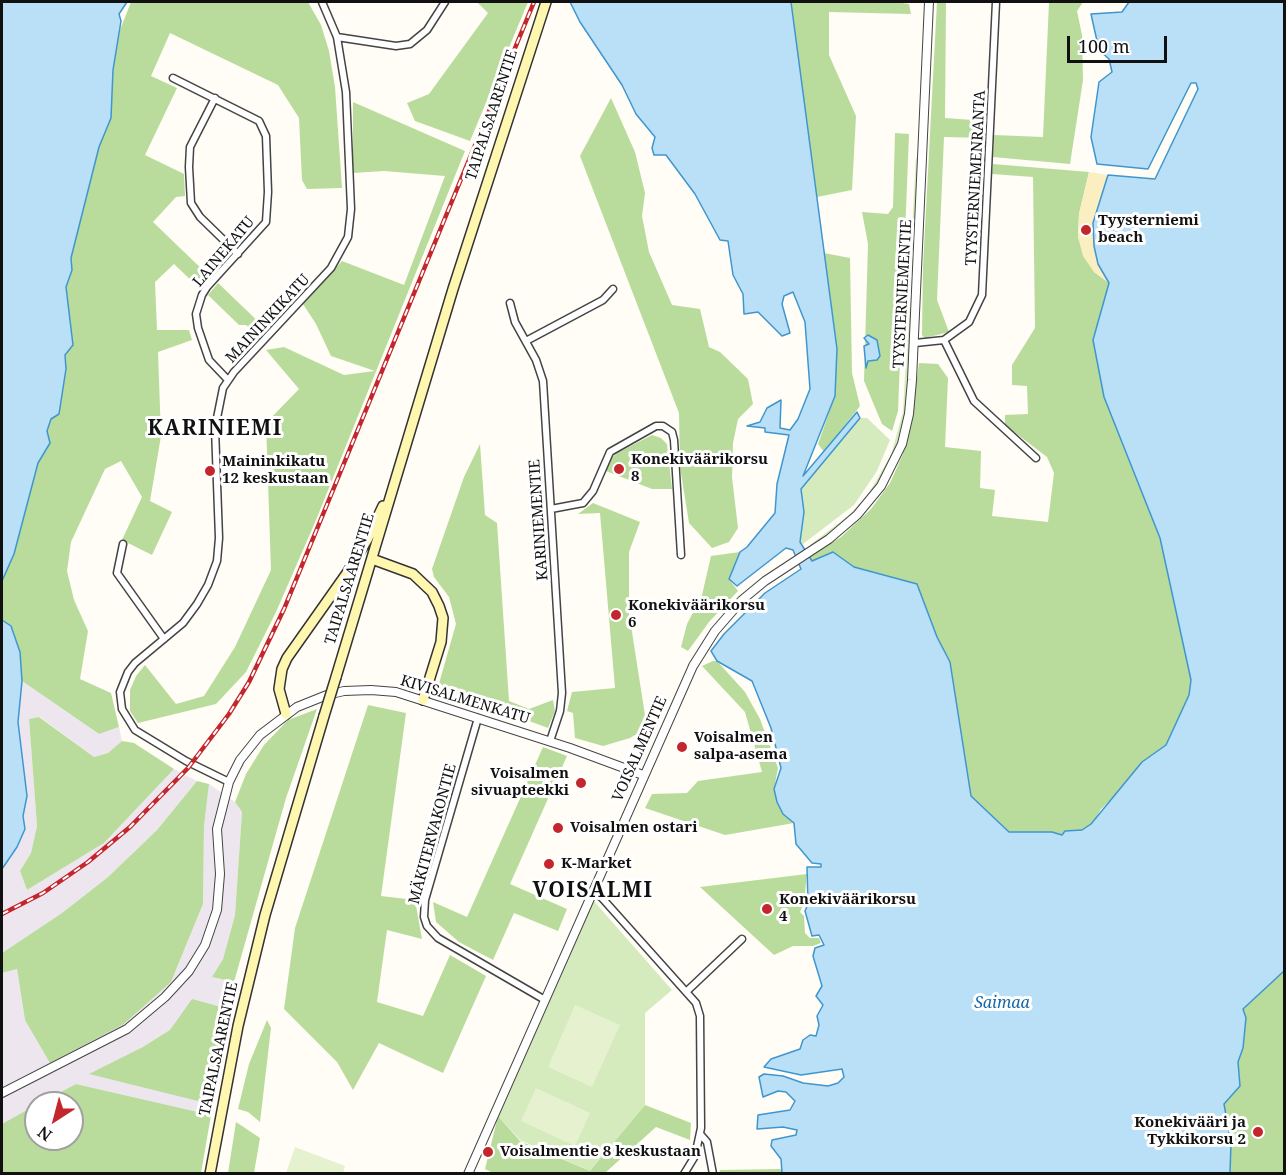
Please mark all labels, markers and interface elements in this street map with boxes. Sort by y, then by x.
scale bar [1070,24,1170,62]
text: 100 m [1078,34,1130,58]
street label: TAIPALSAARENTIE [462,47,522,183]
street label: TYYSTERNIEMENRANTA [962,90,990,266]
place label: Tyysterniemi beach [1098,212,1199,247]
street label: LAINEKATU [189,213,259,291]
street label: TYYSTERNIEMENTIE [890,219,916,369]
marker: Tyysterniemi beach [1079,223,1093,237]
street label: MAININKIKATU [222,271,314,367]
district label: KARINIEMI [147,416,283,442]
place label: Konekiväärikorsu 8 [631,451,768,486]
place label: Maininkikatu 12 keskustaan [222,453,329,488]
street label: KARINIEMENTIE [526,459,552,581]
marker: Konekiväärikorsu 8 [612,462,626,476]
marker: Maininkikatu 12 keskustaan [203,464,217,478]
street label: TAIPALSAARENTIE [321,511,379,647]
place label: Konekiväärikorsu 6 [628,597,765,632]
marker: Konekiväärikorsu 6 [609,608,623,622]
street label: KIVISALMENKATU [398,672,532,728]
street label: VOISALMENTIE [609,694,671,804]
place label: Voisalmen salpa-asema [694,729,787,764]
marker: Voisalmen salpa-asema [675,740,689,754]
street label: MÄKITERVAKONTIE [406,762,460,906]
place label: Voisalmen sivuapteekki [471,765,569,800]
marker: Voisalmen sivuapteekki [574,776,588,790]
place label: Voisalmen ostari [570,819,697,837]
marker: Voisalmen ostari [551,821,565,835]
place label: K-Market [561,855,632,873]
marker: K-Market [542,857,556,871]
district label: VOISALMI [533,878,653,904]
place label: Konekiväärikorsu 4 [779,891,916,926]
marker: Konekiväärikorsu 4 [760,902,774,916]
street label: TAIPALSAARENTIE [196,980,242,1118]
water label: Saimaa [974,993,1030,1013]
north arrow [24,1091,84,1151]
place label: Konekivääri ja Tykkikorsu 2 [1134,1114,1246,1149]
text: N [33,1121,56,1147]
marker: Konekivääri ja Tykkikorsu 2 [1251,1125,1265,1139]
place label: Voisalmentie 8 keskustaan [500,1143,701,1161]
marker: Voisalmentie 8 keskustaan [481,1145,495,1159]

